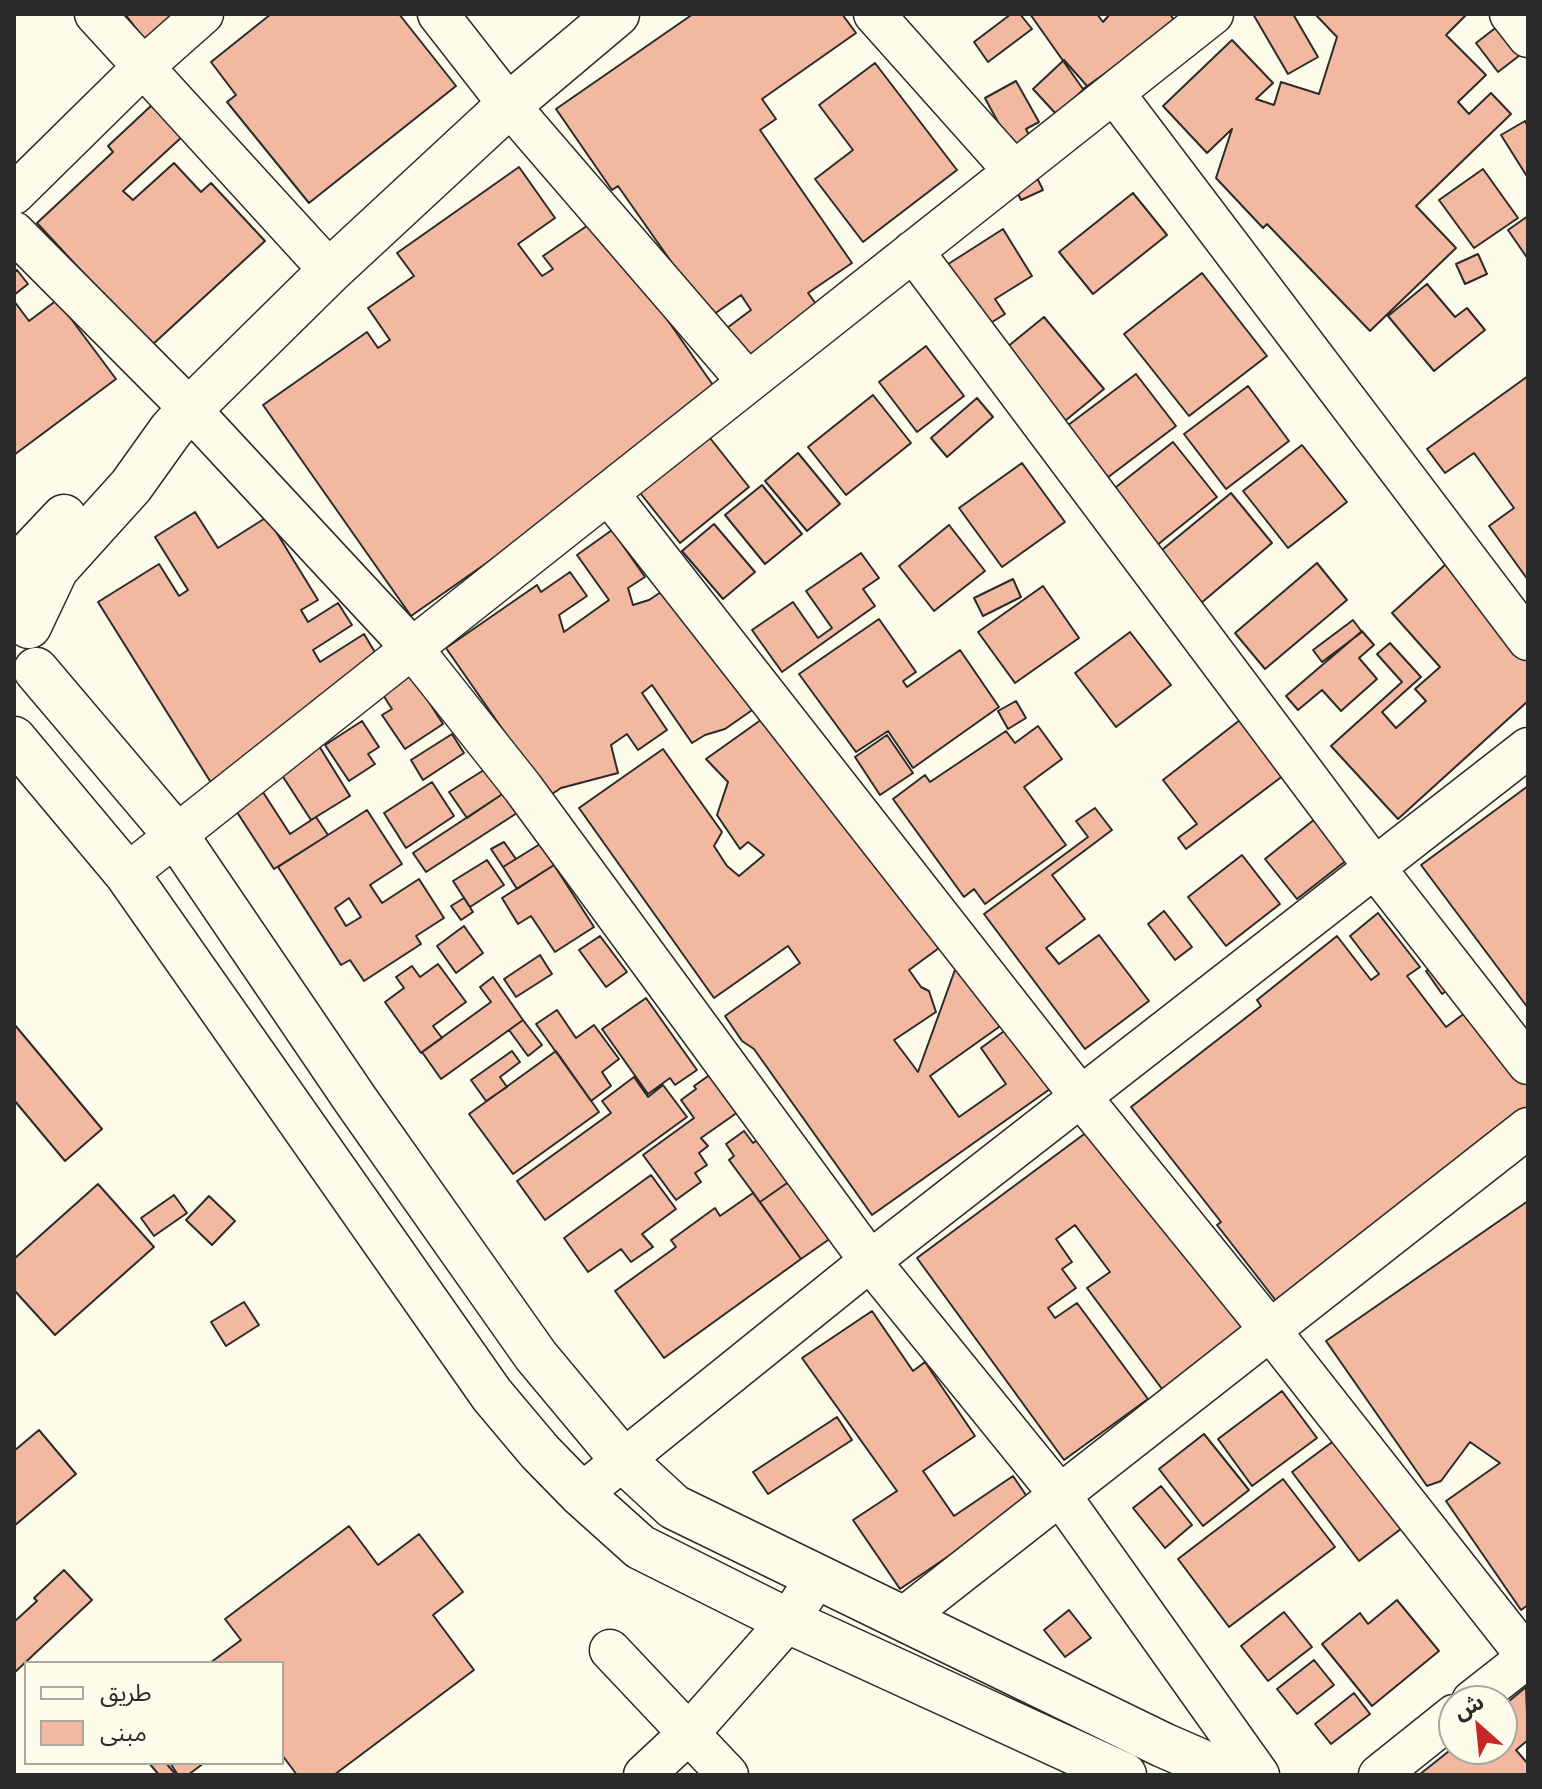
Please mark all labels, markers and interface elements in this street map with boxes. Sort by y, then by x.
legend [24,1661,284,1765]
text: طريق [100,1677,152,1706]
north arrow [1438,1685,1518,1765]
text: ش [1449,1687,1487,1724]
text: مبنى [100,1717,147,1746]

